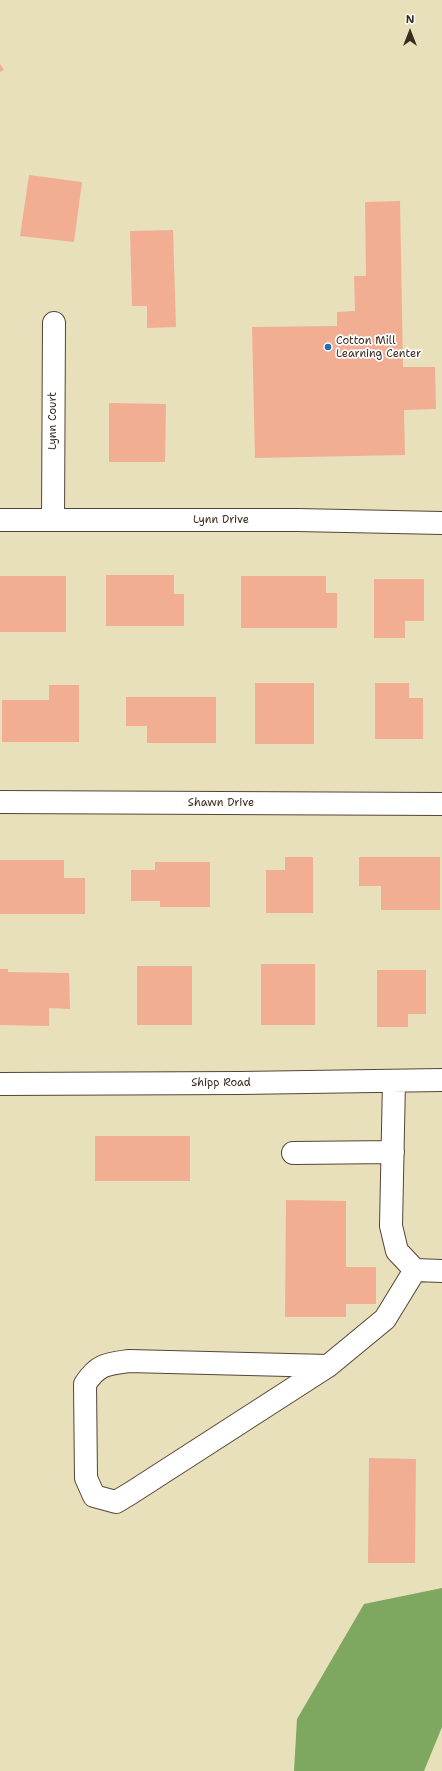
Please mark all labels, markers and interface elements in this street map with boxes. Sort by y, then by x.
north arrow [390,12,430,52]
text: N [406,12,414,27]
place label: Cotton Mill Learning Center [336,334,421,360]
marker: Cotton Mill Learning Center [323,342,333,352]
street label: Lynn Court [46,392,60,450]
street label: Lynn Drive [193,513,249,527]
street label: Shawn Drive [188,796,254,810]
street label: Shipp Road [191,1076,251,1090]

